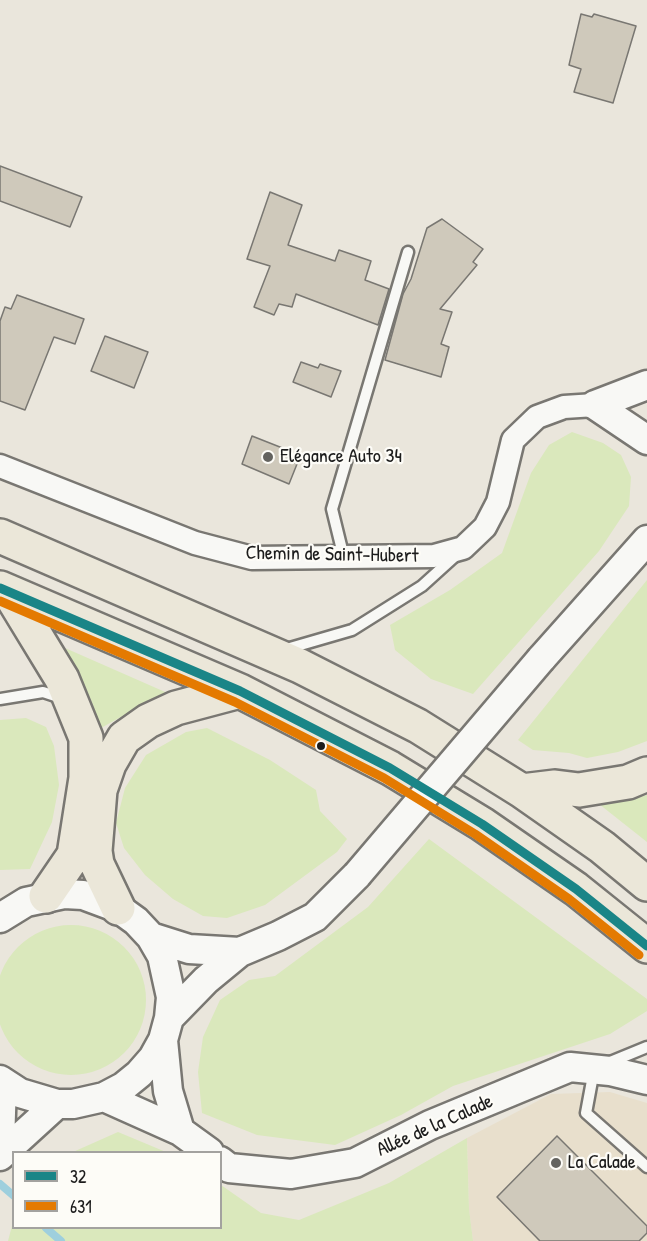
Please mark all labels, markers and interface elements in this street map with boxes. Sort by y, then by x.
place label: Elégance Auto 34 [280,445,402,469]
marker: Elégance Auto 34 [261,450,275,464]
street label: Chemin de Saint-Hubert [245,541,419,569]
unlabelled marker [315,740,327,752]
street label: Allée de la Calade [373,1090,497,1162]
legend [12,1151,222,1229]
place label: La Calade [568,1151,636,1175]
marker: La Calade [549,1156,563,1170]
text: 32 [70,1164,87,1189]
text: 631 [70,1194,92,1219]

